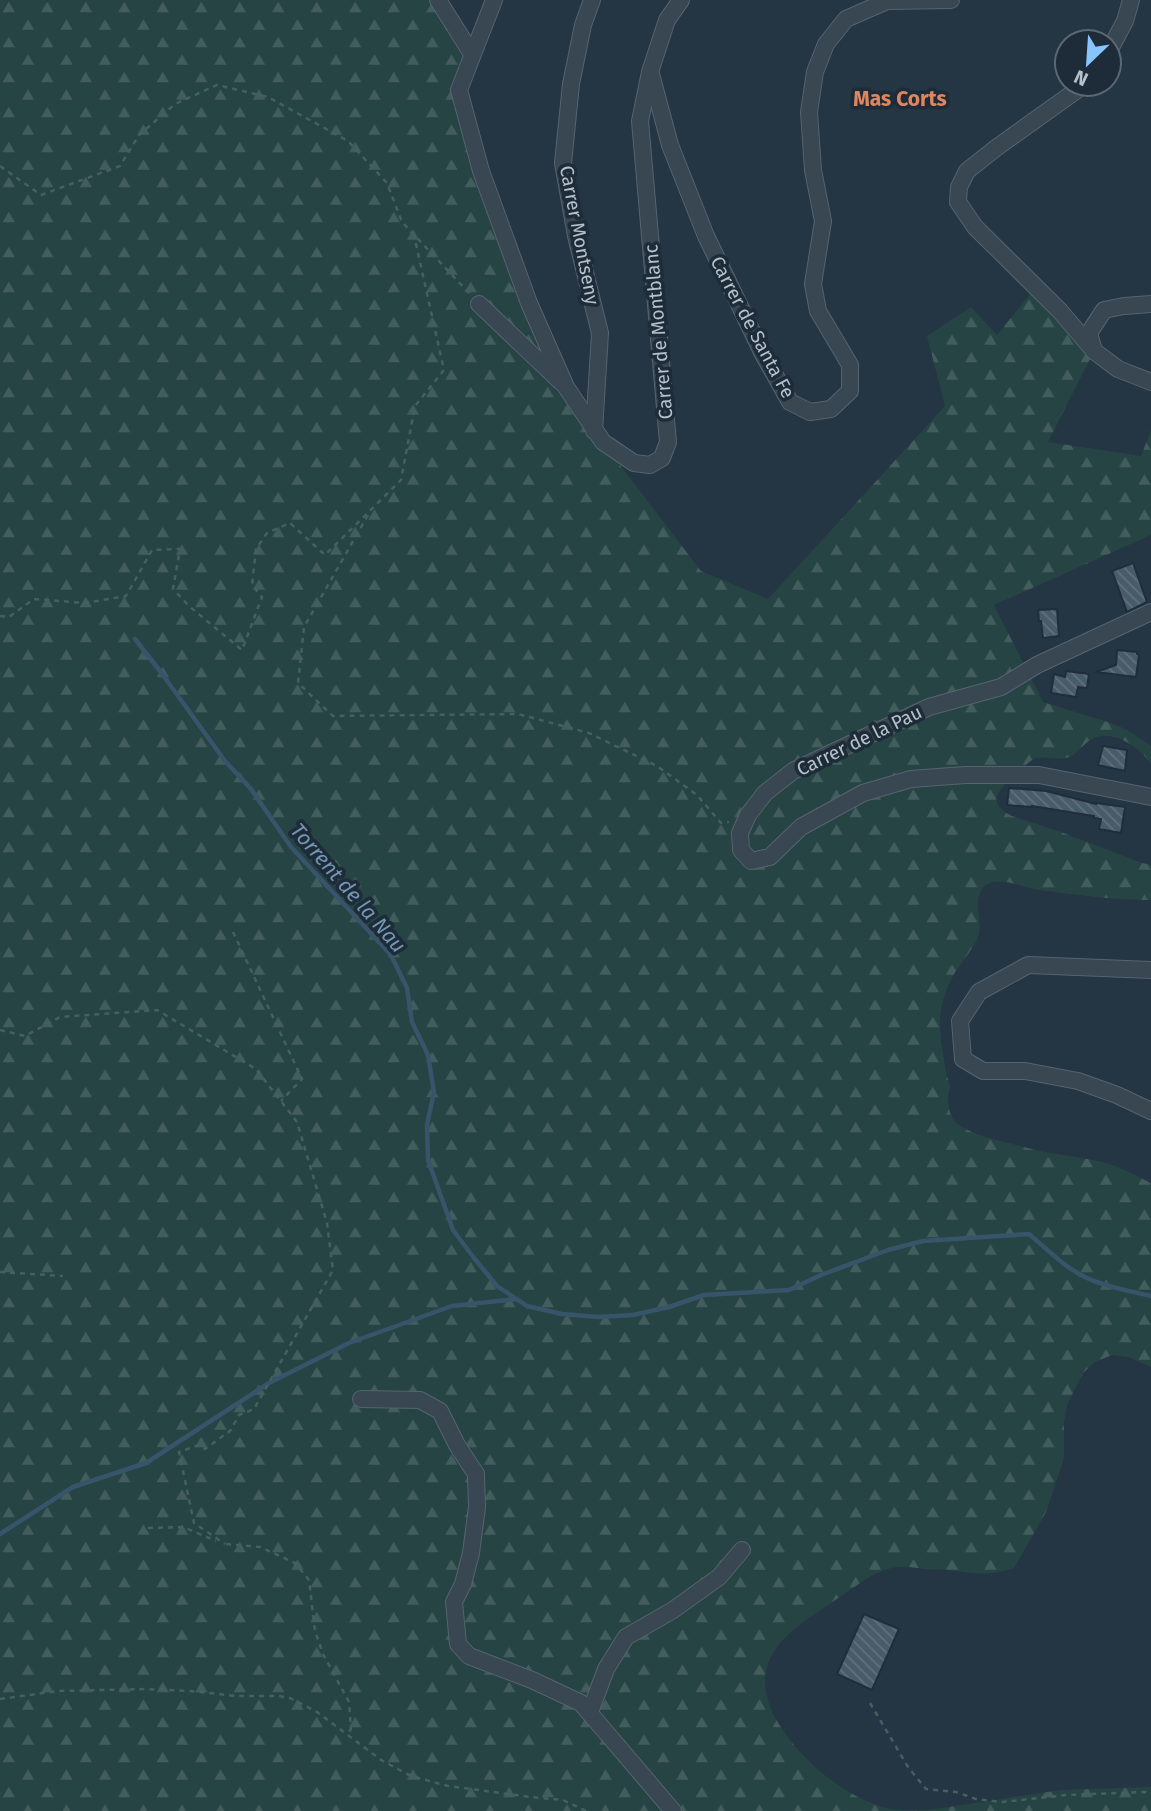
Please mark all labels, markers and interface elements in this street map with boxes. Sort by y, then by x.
north arrow [1053,28,1123,98]
text: N [1070,65,1092,91]
district label: Mas Corts [853,86,947,112]
street label: Carrer Montseny [555,164,604,307]
street label: Carrer de Montblanc [639,244,678,420]
street label: Carrer de Santa Fe [705,252,800,402]
street label: Carrer de la Pau [793,700,926,781]
water label: Torrent de la Nau [285,818,411,958]

